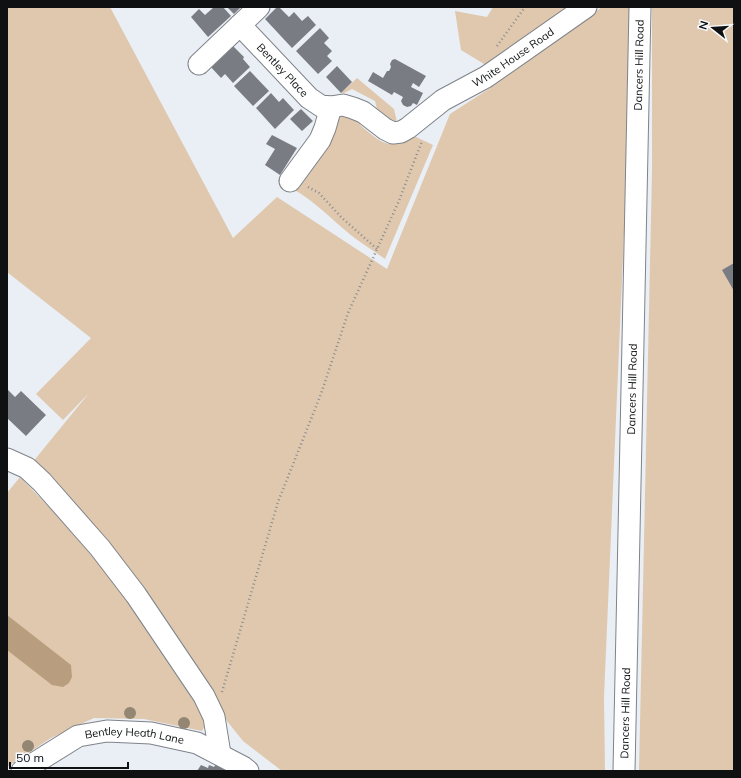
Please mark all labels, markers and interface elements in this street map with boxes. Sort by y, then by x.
north arrow [693,8,733,48]
street label: Dancers Hill Road [631,19,647,111]
text: N [696,19,711,31]
street label: White House Road [470,25,557,90]
street label: Bentley Place [254,40,311,100]
street label: Dancers Hill Road [624,343,640,435]
street label: Dancers Hill Road [617,667,633,759]
street label: Bentley Heath Lane [84,724,185,747]
scale bar [10,744,128,770]
text: 50 m [16,750,44,765]

